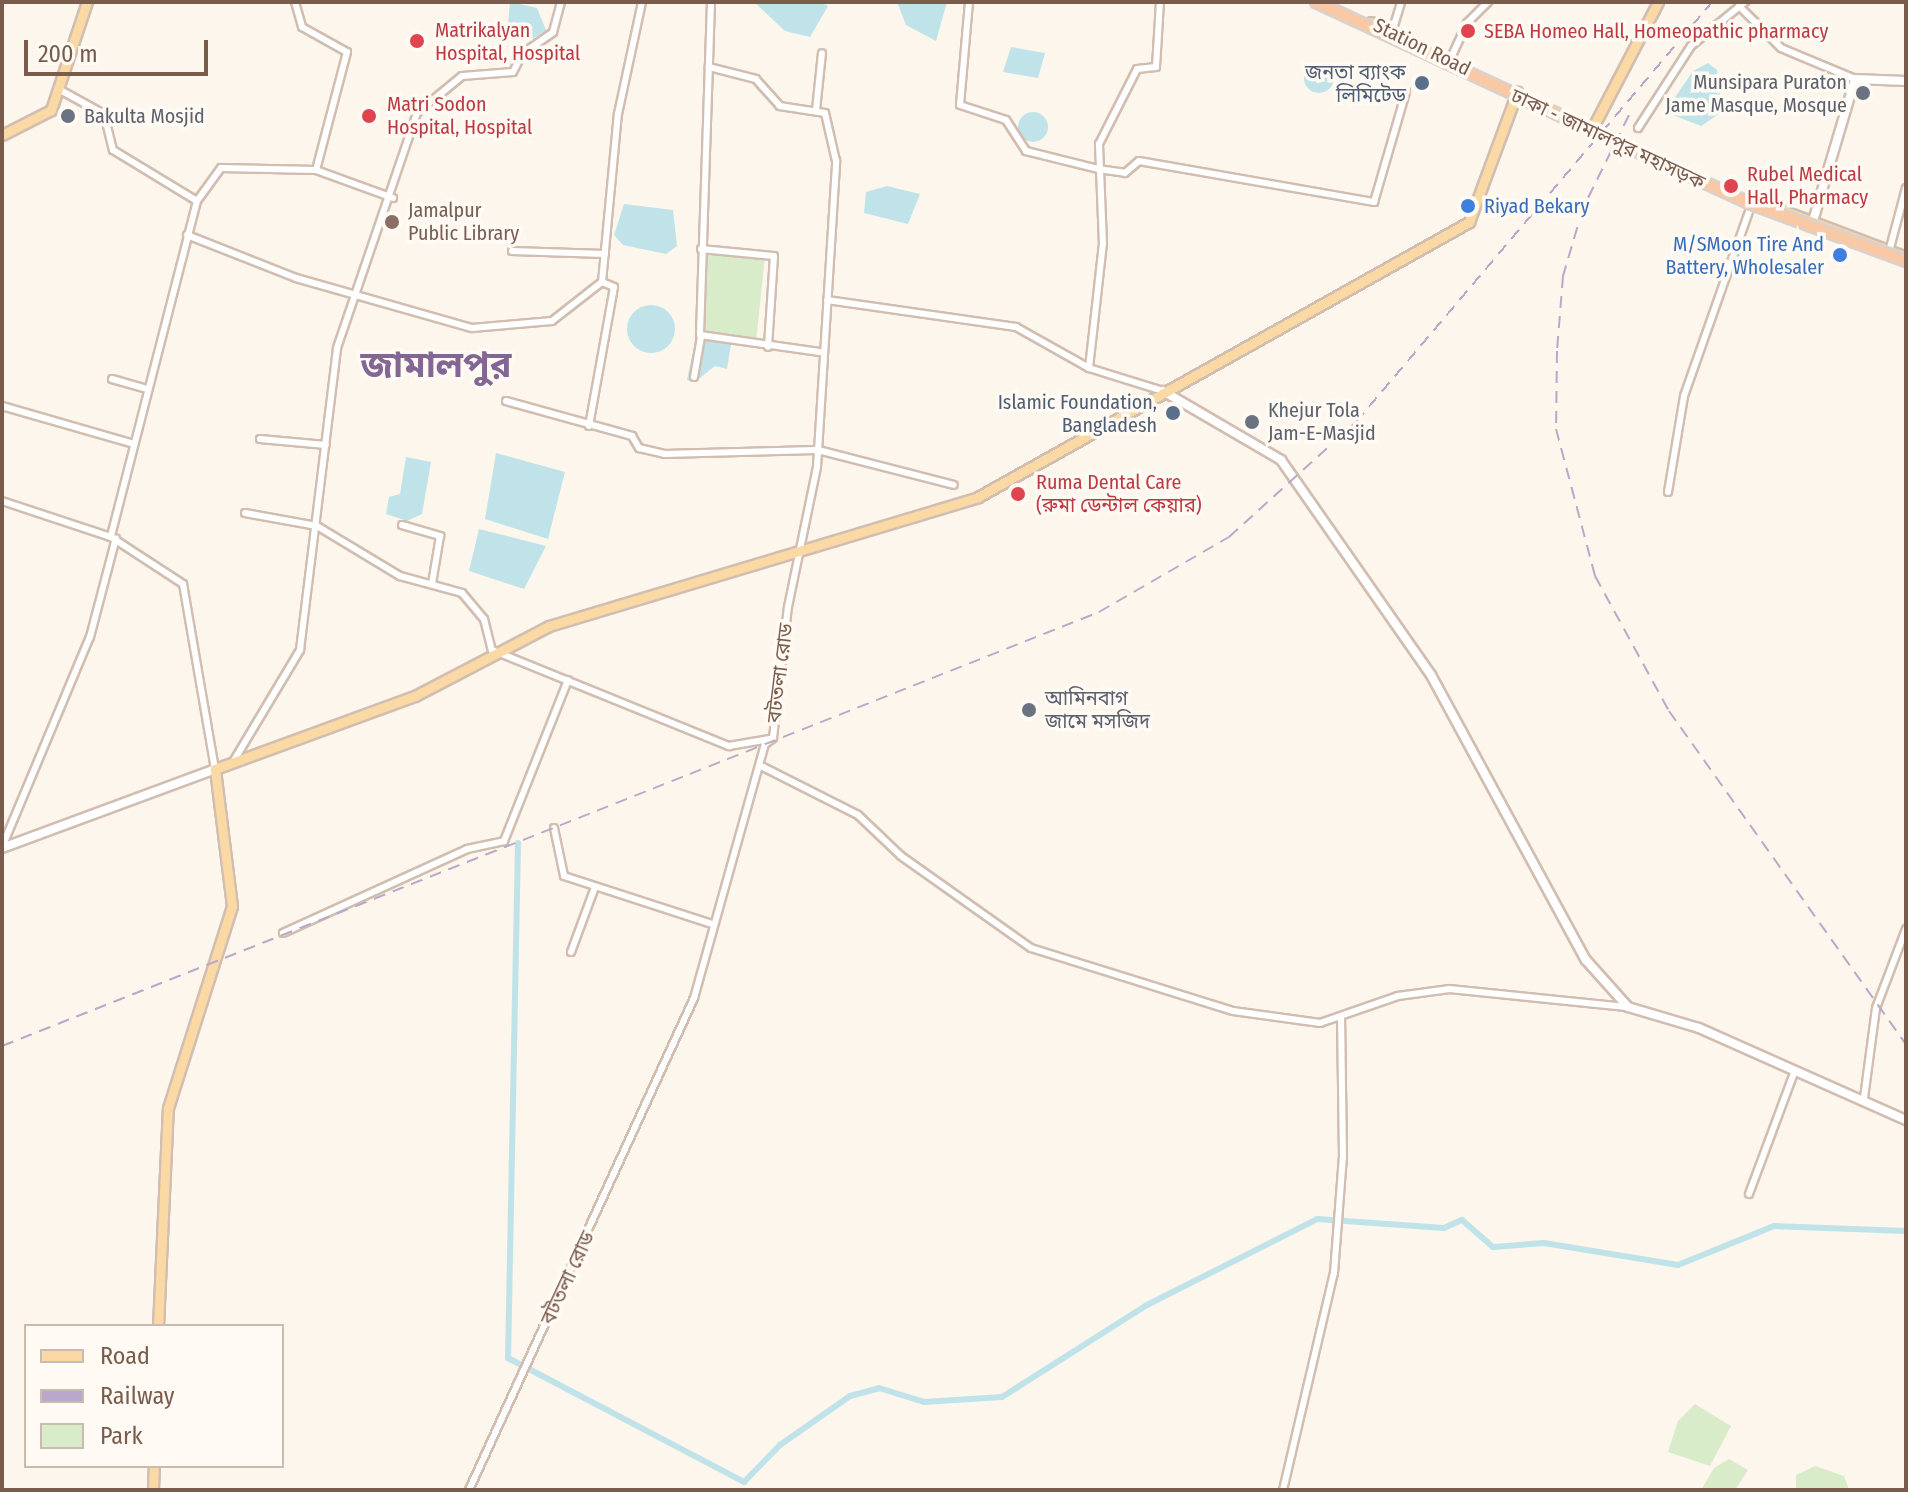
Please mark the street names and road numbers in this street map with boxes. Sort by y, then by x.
street label: Station Road [1370,13,1474,81]
street label: ঢাকা - জামালপুর মহাসড়ক [1507,83,1709,195]
street label: বটতলা রোড [762,622,798,724]
street label: বটতলা রোড [536,1227,600,1329]

